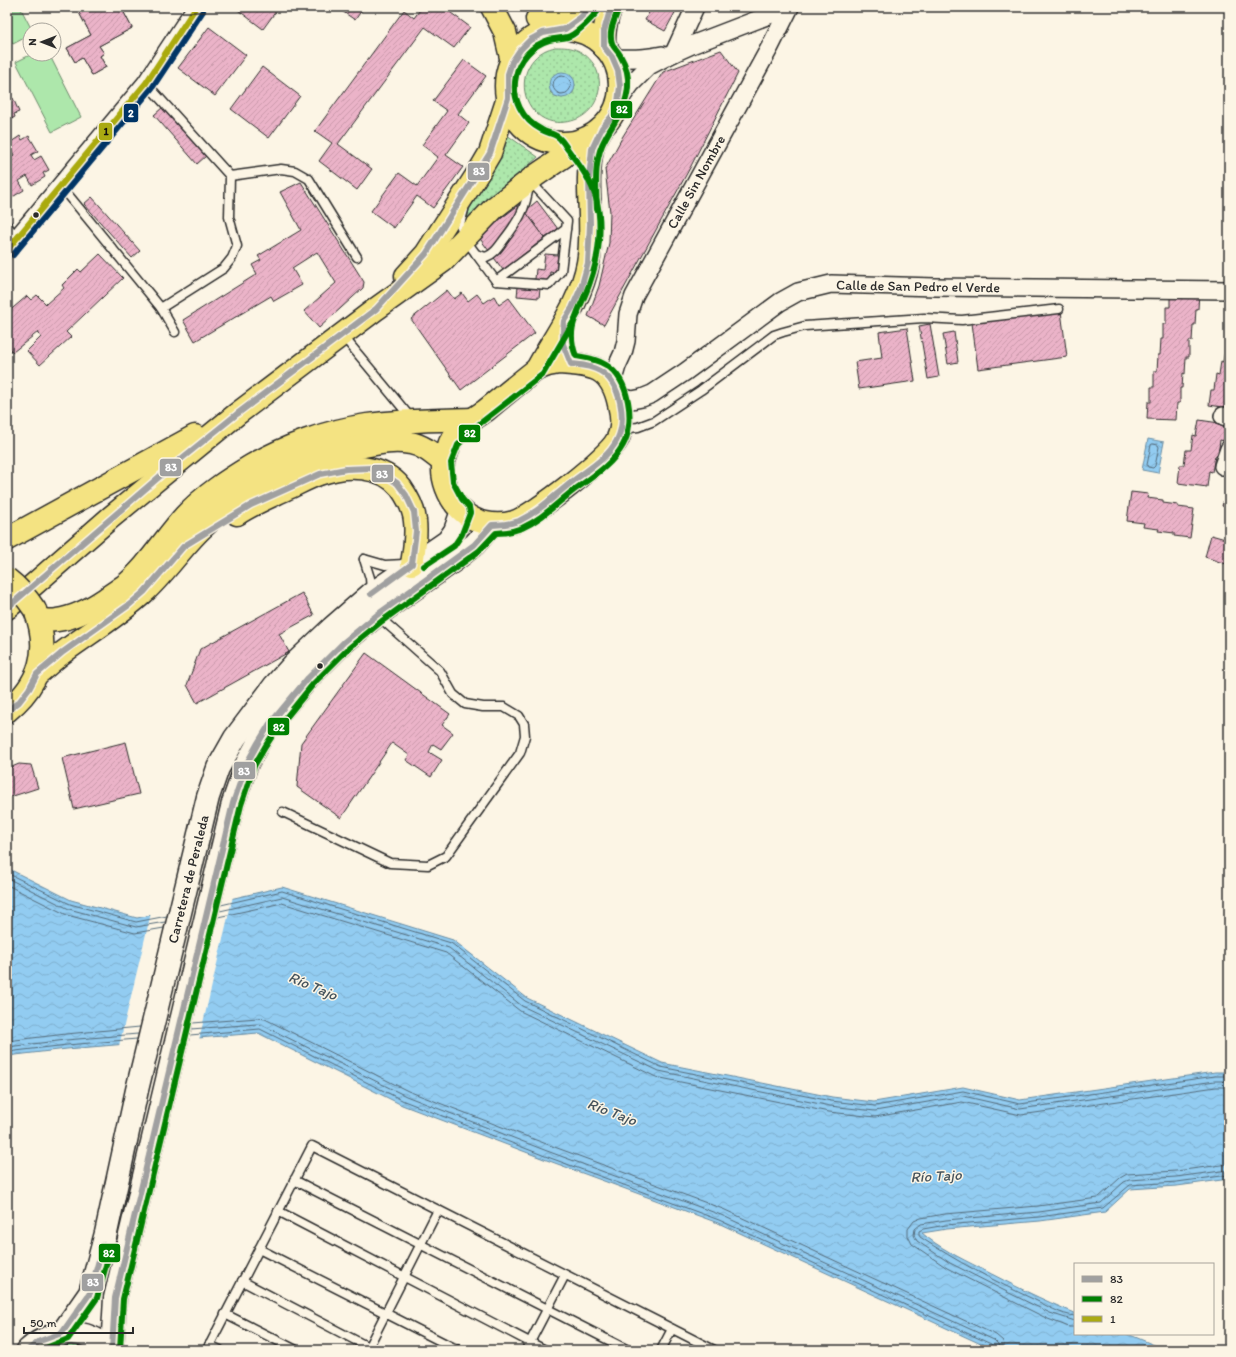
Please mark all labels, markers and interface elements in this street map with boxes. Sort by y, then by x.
north arrow [22,22,62,62]
text: N [26,38,39,46]
line badge: 82 [610,100,633,119]
line badge: 2 [123,103,139,123]
text: 82 [616,103,628,116]
text: 2 [128,107,134,120]
line badge: 1 [98,122,113,141]
text: 1 [103,125,109,138]
street label: Calle Sin Nombre [664,132,729,232]
line badge: 83 [467,162,490,181]
text: 83 [473,165,485,178]
unlabelled marker [31,210,41,220]
street label: Calle de San Pedro el Verde [836,277,1000,296]
line badge: 82 [458,424,481,443]
text: 82 [464,427,476,440]
line badge: 83 [159,458,182,477]
text: 83 [165,461,177,474]
line badge: 83 [371,464,394,483]
text: 83 [376,468,388,481]
unlabelled marker [315,661,325,671]
line badge: 82 [267,717,290,736]
text: 82 [273,721,285,734]
line badge: 83 [233,761,256,780]
text: 83 [238,765,250,778]
street label: Carretera de Peraleda [164,812,213,945]
water label: Río Tajo [286,968,340,1004]
water label: Río Tajo [585,1094,639,1130]
water label: Río Tajo [910,1166,962,1186]
line badge: 82 [98,1243,121,1263]
text: 82 [103,1247,115,1260]
legend [1074,1263,1214,1335]
text: 83 [1110,1272,1124,1286]
line badge: 83 [81,1273,104,1292]
text: 83 [87,1276,99,1289]
text: 82 [1110,1292,1124,1306]
scale bar [24,1309,133,1335]
text: 1 [1110,1312,1116,1326]
text: 50 m [30,1316,56,1330]

